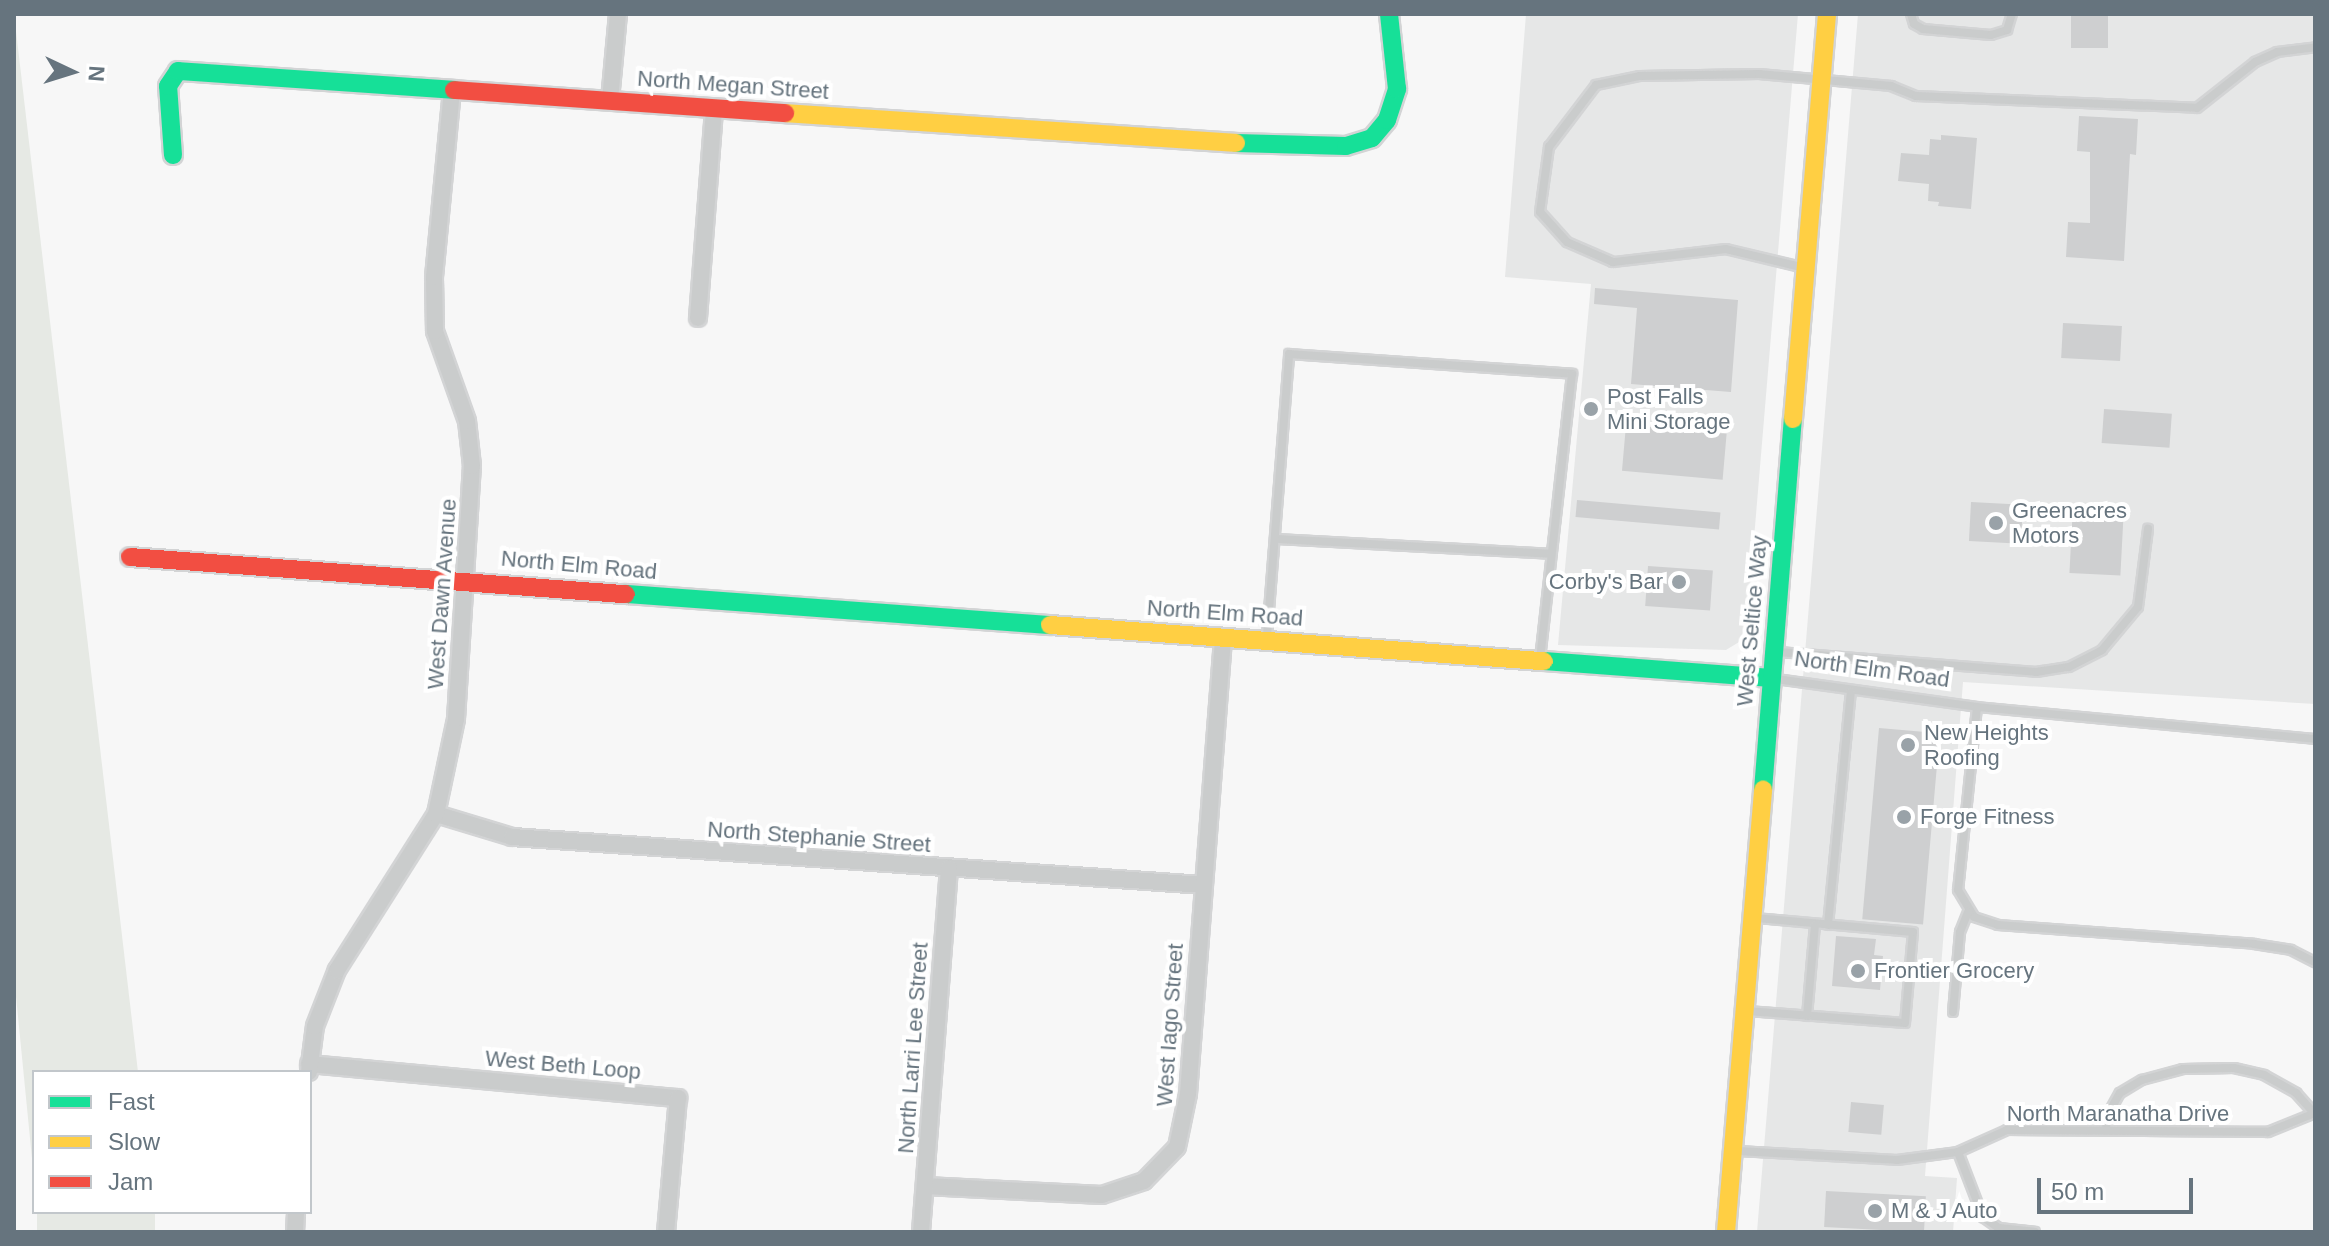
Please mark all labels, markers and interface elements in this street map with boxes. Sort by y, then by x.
north arrow [32,32,112,112]
text: N [83,65,109,82]
street label: North Megan Street [636,65,830,105]
place label: Post Falls Mini Storage [1607,383,1731,434]
marker: Post Falls Mini Storage [1582,400,1600,418]
street label: West Dawn Avenue [422,497,462,691]
place label: Greenacres Motors [2012,497,2127,548]
marker: Greenacres Motors [1987,514,2005,532]
street label: West Seltice Way [1731,535,1773,707]
street label: North Elm Road [500,545,658,585]
place label: Corby's Bar [1549,569,1663,595]
marker: Corby's Bar [1670,573,1688,591]
street label: North Elm Road [1146,594,1304,632]
street label: North Elm Road [1793,645,1951,693]
place label: New Heights Roofing [1924,719,2049,770]
marker: New Heights Roofing [1899,736,1917,754]
place label: Forge Fitness [1920,804,2054,830]
marker: Forge Fitness [1895,808,1913,826]
street label: North Stephanie Street [706,816,932,858]
street label: North Larri Lee Street [892,942,934,1154]
street label: West Iago Street [1151,943,1189,1107]
place label: Frontier Grocery [1874,958,2034,984]
marker: Frontier Grocery [1849,962,1867,980]
street label: West Beth Loop [484,1045,642,1085]
legend [32,1070,312,1214]
text: Fast [108,1088,155,1115]
street label: North Maranatha Drive [2007,1101,2229,1127]
text: Slow [108,1128,160,1155]
scale bar [2041,1162,2197,1212]
text: Jam [108,1168,153,1195]
text: 50 m [2051,1178,2104,1205]
place label: M & J Auto [1891,1198,1999,1224]
marker: M & J Auto [1866,1202,1884,1220]

